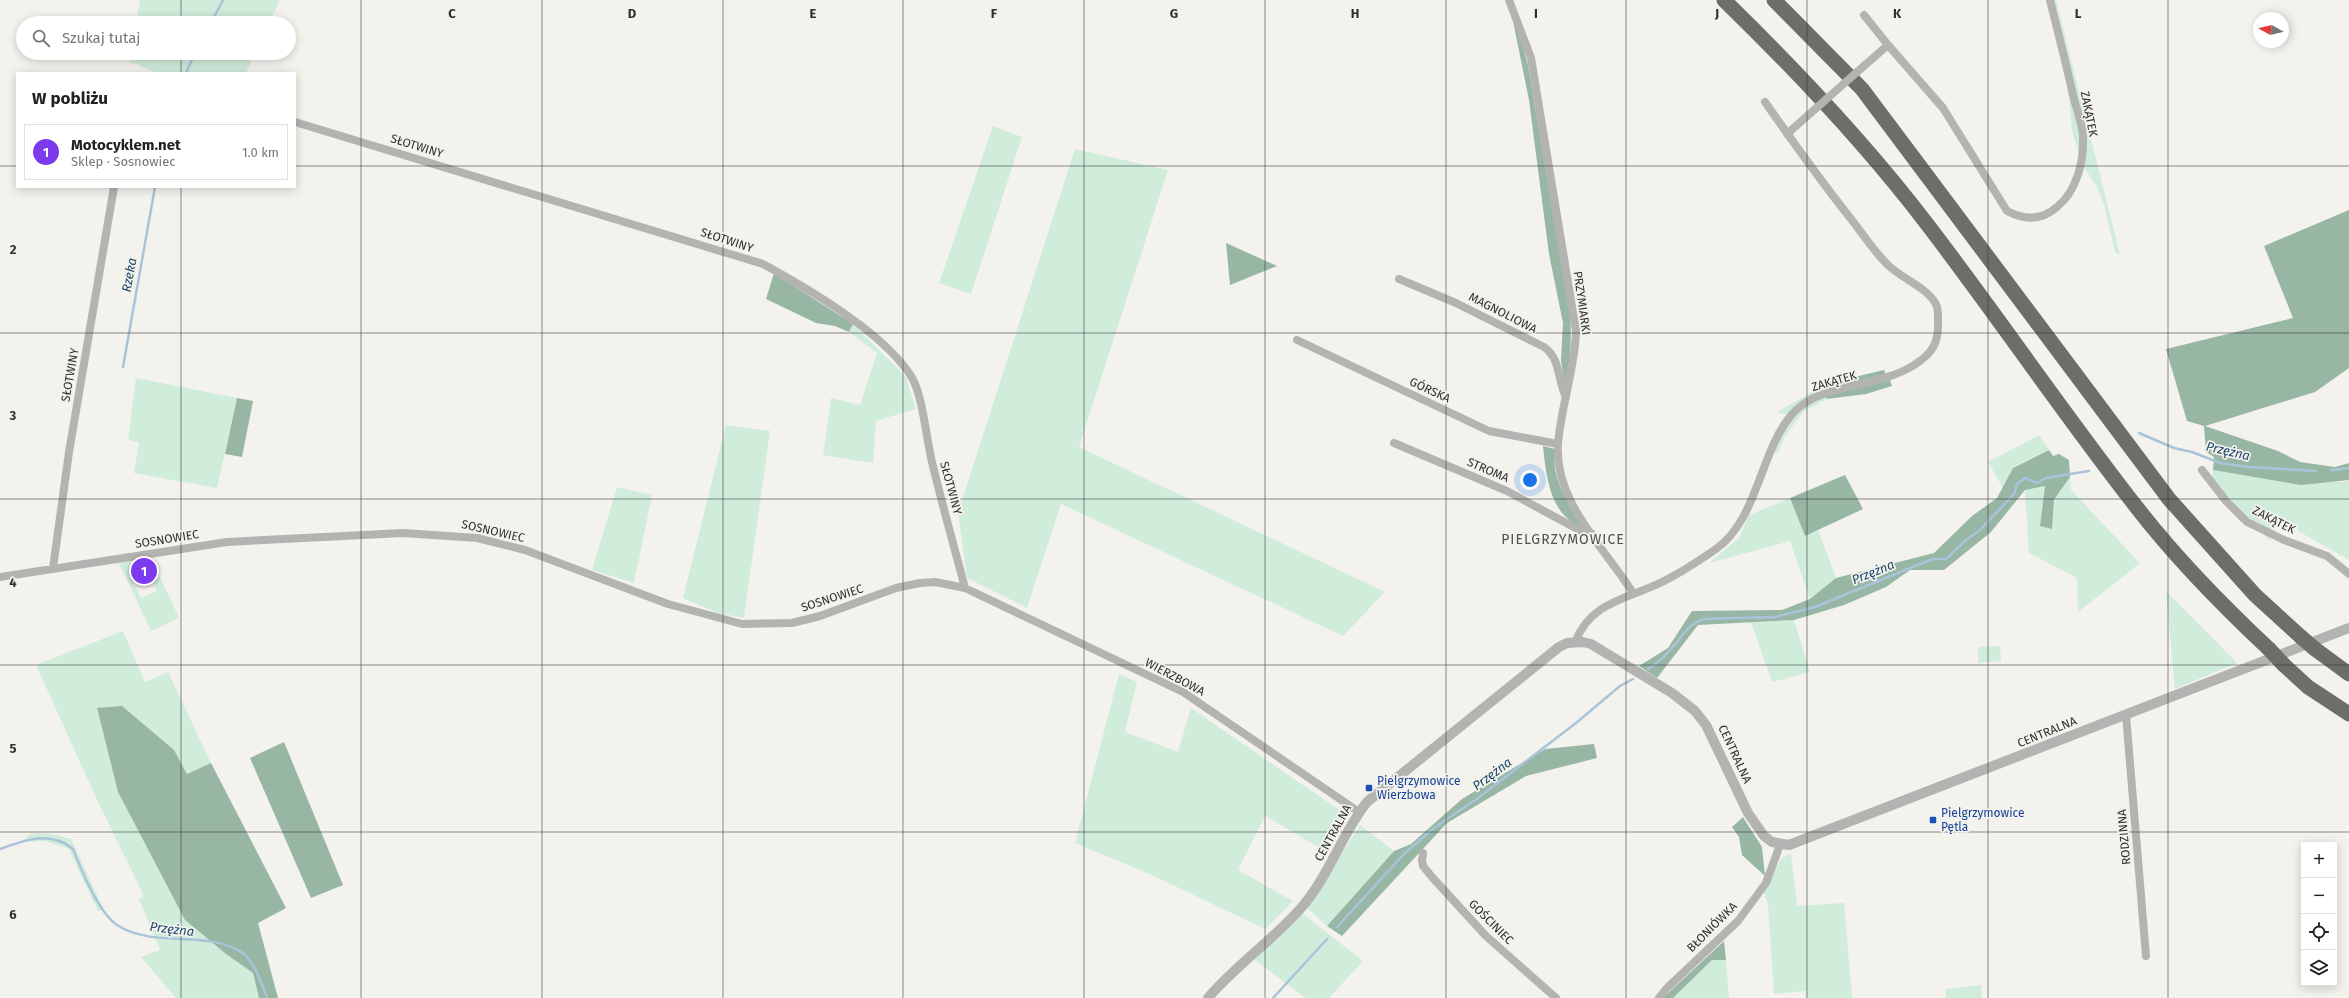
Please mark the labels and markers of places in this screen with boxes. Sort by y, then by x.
pin: 1 [131,556,157,586]
place label: Pielgrzymowice Wierzbowa [1377,774,1461,802]
marker: Pielgrzymowice Wierzbowa [1364,783,1374,793]
place label: Pielgrzymowice Pętla [1941,806,2025,834]
marker: Pielgrzymowice Pętla [1928,815,1938,825]

